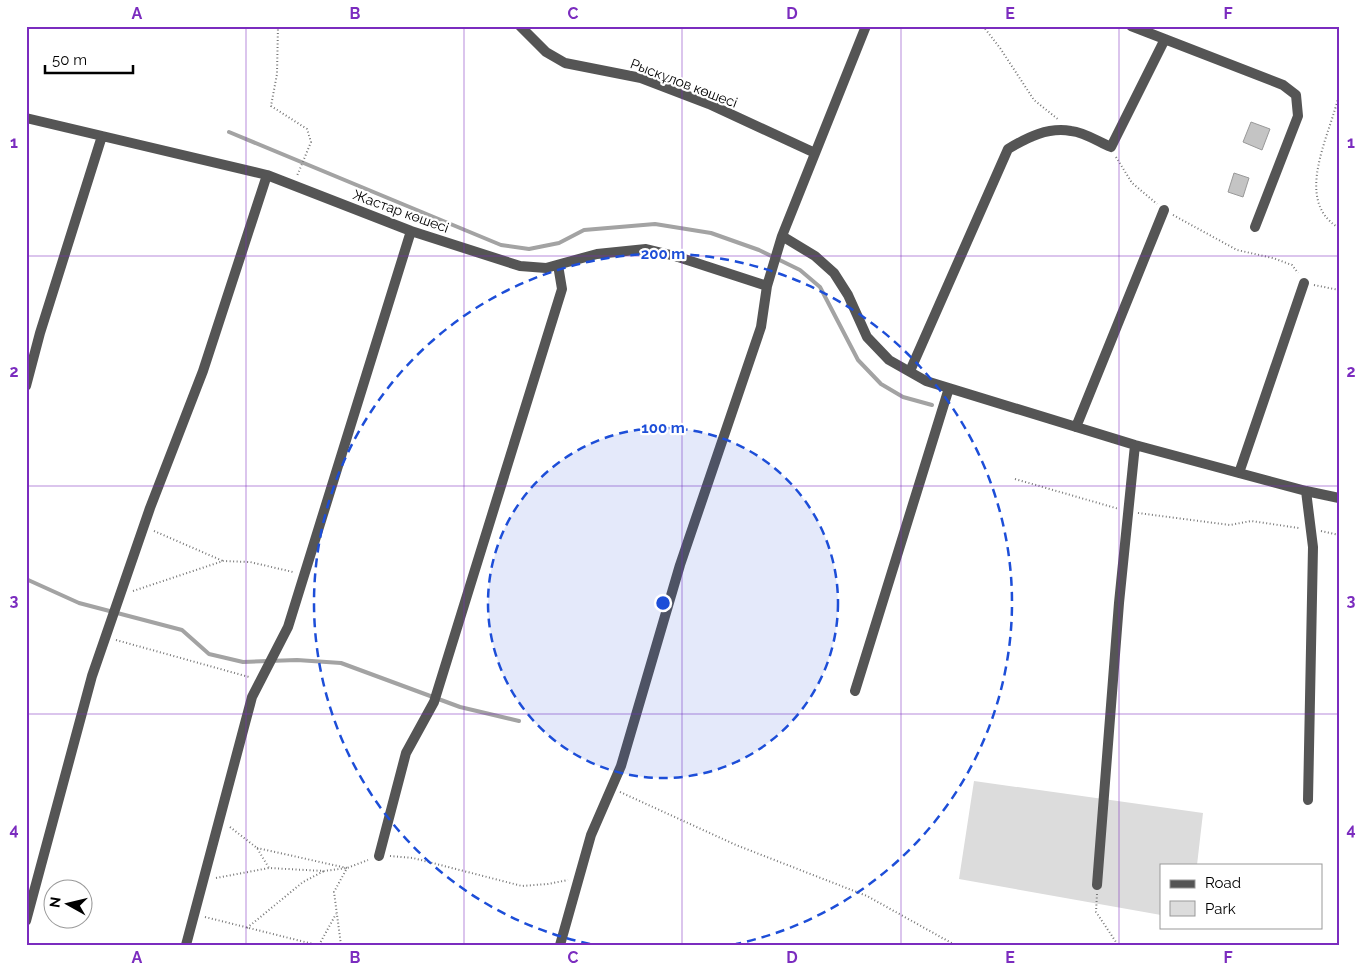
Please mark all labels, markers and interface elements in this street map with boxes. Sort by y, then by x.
text: A [132,4,143,23]
text: B [350,4,361,23]
text: C [568,4,579,23]
text: D [786,4,798,23]
text: E [1005,4,1015,23]
text: F [1223,4,1233,23]
scale bar [45,42,132,74]
text: 50 m [52,51,87,69]
street label: Рыскұлов көшесі [628,55,740,111]
text: 1 [10,133,18,152]
text: 1 [1347,133,1355,152]
street label: Жастар көшесі [351,186,451,236]
text: 200 m [641,245,685,263]
text: 2 [9,362,19,381]
text: 2 [1346,362,1356,381]
text: 100 m [641,419,685,437]
text: 3 [10,591,19,610]
text: 3 [1347,591,1356,610]
centre of rings [654,594,672,612]
text: 4 [9,820,19,839]
text: 4 [1346,820,1356,839]
legend [1160,864,1322,928]
text: Road [1205,874,1241,892]
north arrow [42,878,92,928]
text: N [46,896,64,909]
text: Park [1205,900,1236,918]
text: A [132,948,143,967]
text: B [350,948,361,967]
text: C [568,948,579,967]
text: D [786,948,798,967]
text: E [1005,948,1015,967]
text: F [1223,948,1233,967]

